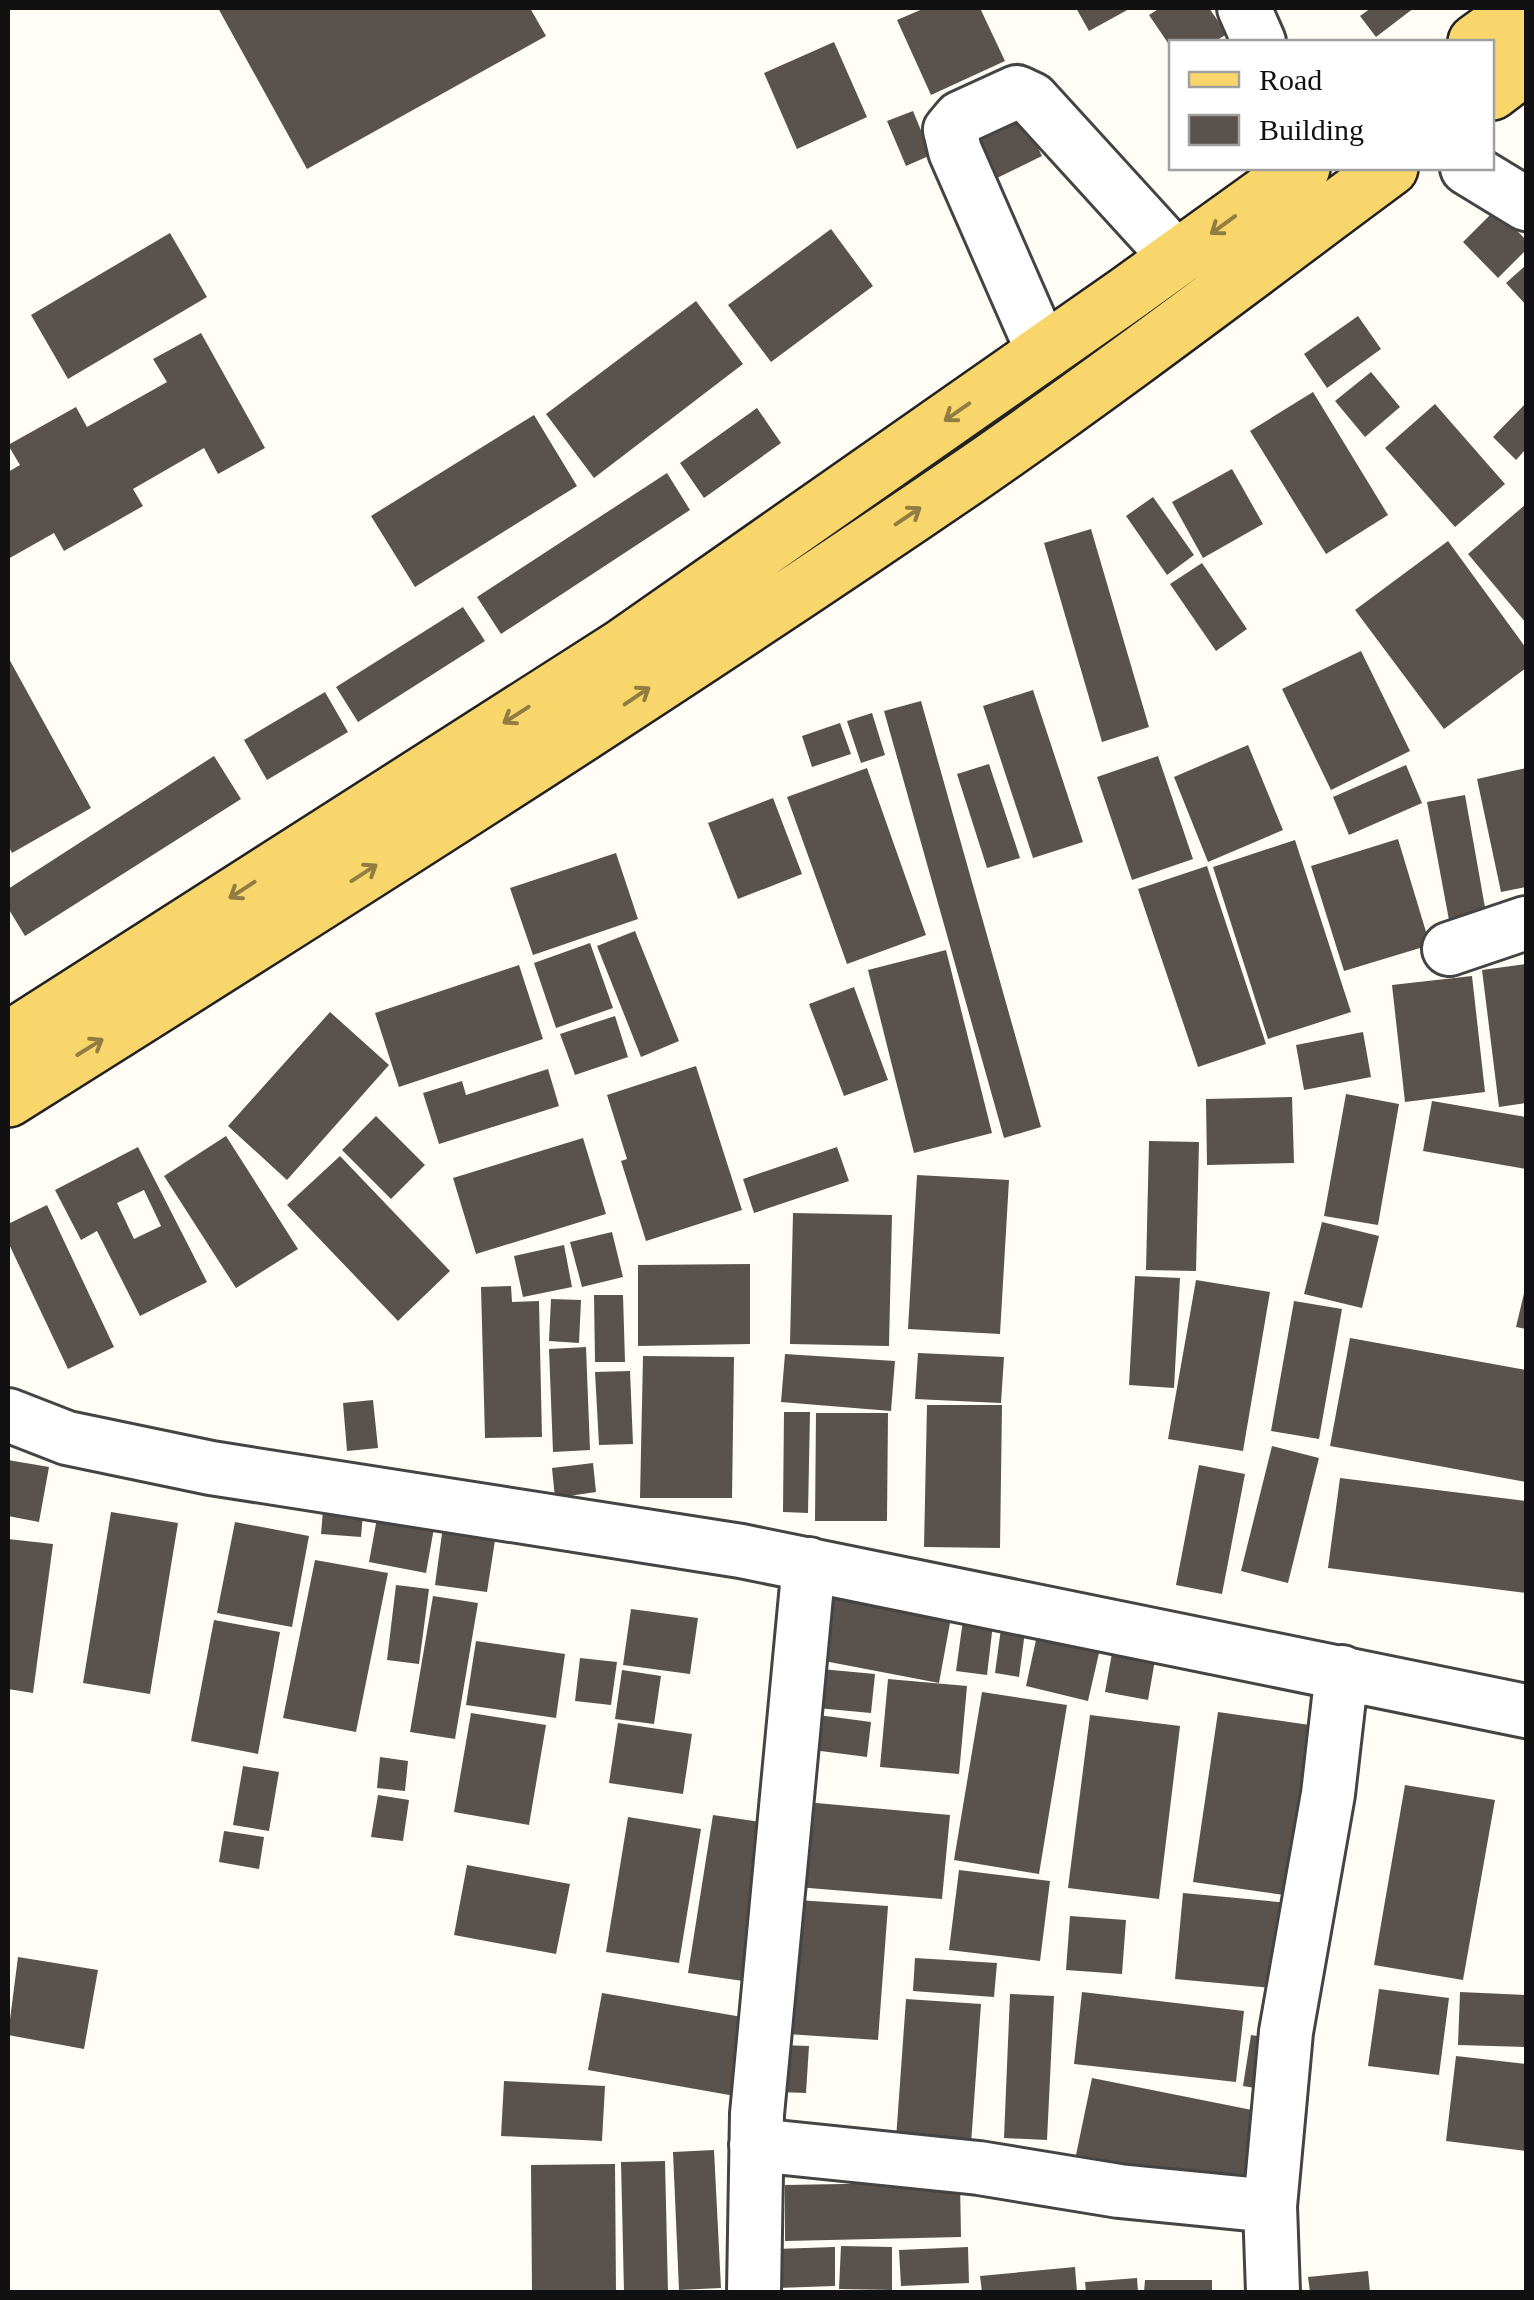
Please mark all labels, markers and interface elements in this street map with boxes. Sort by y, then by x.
legend [1169,40,1494,170]
text: Road [1259,63,1322,96]
text: Building [1259,113,1364,146]
one-way arrow [1209,214,1237,235]
one-way arrow [944,401,972,422]
one-way arrow [893,506,921,527]
one-way arrow [623,686,650,706]
one-way arrow [502,704,531,725]
one-way arrow [350,863,378,883]
one-way arrow [229,879,257,900]
one-way arrow [75,1037,104,1057]

